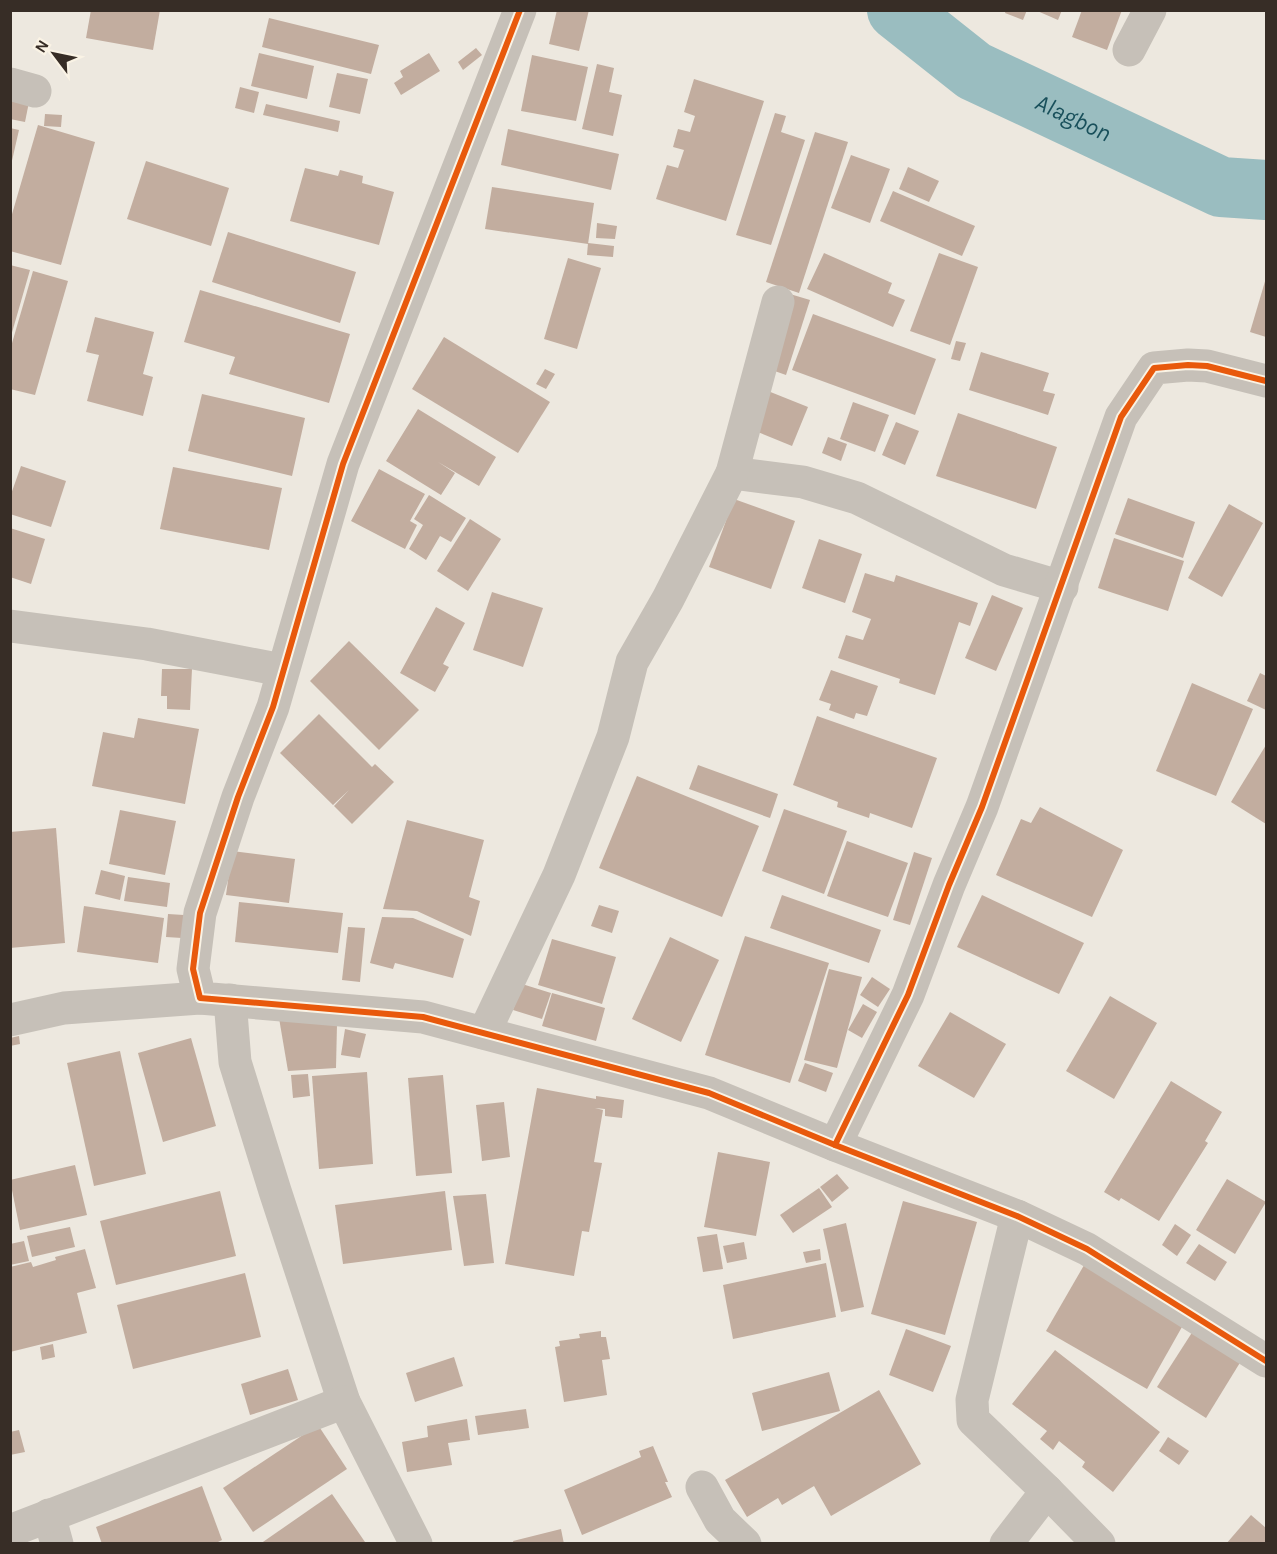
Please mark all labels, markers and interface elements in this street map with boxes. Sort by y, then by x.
north arrow [24,24,84,84]
text: N [31,36,53,56]
water label: Alagbon [1031,88,1116,147]

